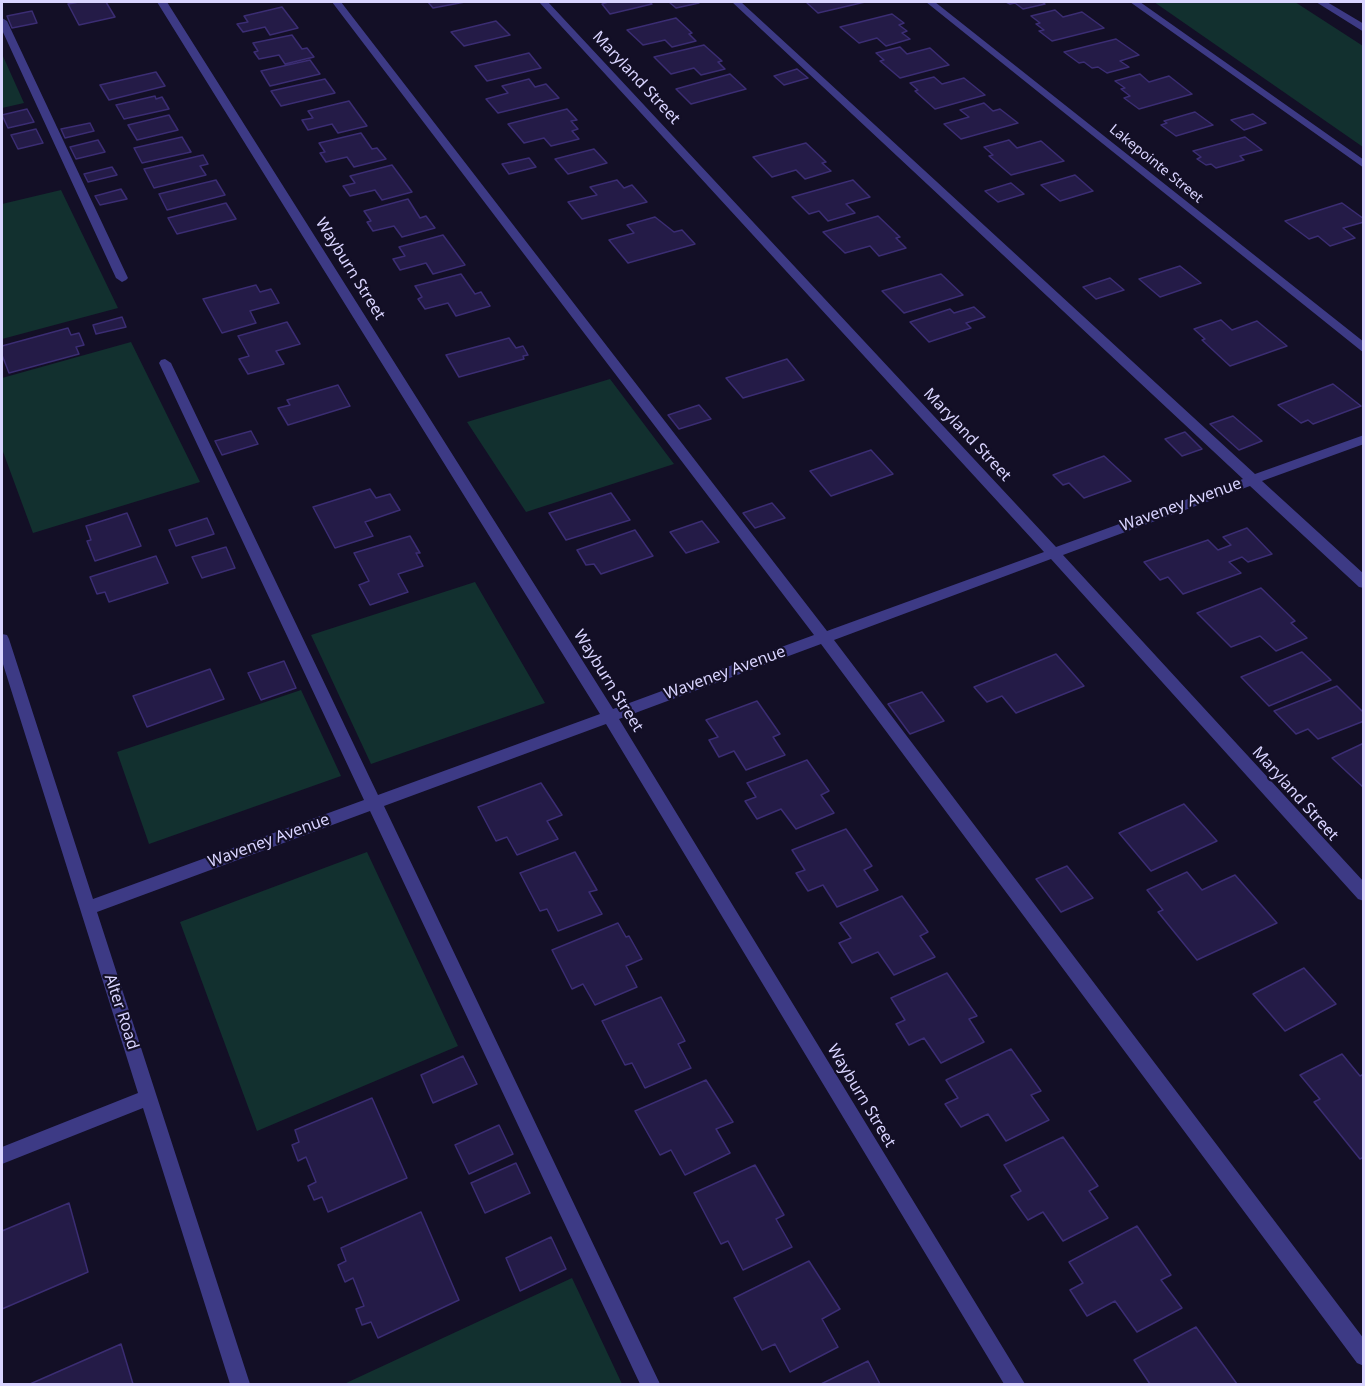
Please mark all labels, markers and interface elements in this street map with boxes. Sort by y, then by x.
street label: Maryland Street [588,28,684,128]
street label: Lakepointe Street [1106,121,1206,207]
street label: Wayburn Street [311,214,389,324]
street label: Maryland Street [919,385,1015,485]
street label: Waveney Avenue [1118,474,1244,536]
street label: Wayburn Street [569,626,647,736]
street label: Waveney Avenue [662,642,788,704]
street label: Maryland Street [1248,743,1342,845]
street label: Waveney Avenue [206,810,332,872]
street label: Alter Road [100,972,142,1052]
street label: Wayburn Street [823,1041,899,1151]

